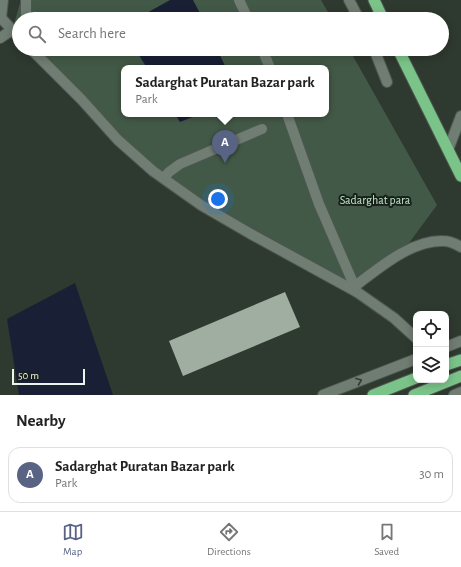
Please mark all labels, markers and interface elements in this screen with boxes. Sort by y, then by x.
search box [12,12,449,56]
icon: search [26,23,48,45]
text: Search here [58,26,126,41]
popup [121,65,329,117]
text: Sadarghat Puratan Bazar park [135,75,315,90]
text: Park [135,93,158,106]
pin: A [212,130,238,163]
your location [208,189,228,209]
park label: Sadarghat para [340,194,411,206]
map controls [413,311,449,383]
button: locate [413,311,449,347]
button: layers [413,347,449,383]
scale bar [12,367,85,386]
text: 50 m [18,370,39,381]
one-way arrow [356,377,363,385]
text: Nearby [16,412,66,429]
text: Sadarghat Puratan Bazar park [55,459,235,474]
text: A [26,468,34,481]
text: 30 m [419,468,444,481]
text: Park [55,477,77,490]
tab: Map [62,521,84,558]
tab: Directions [207,521,251,558]
tab: Saved [374,521,399,558]

